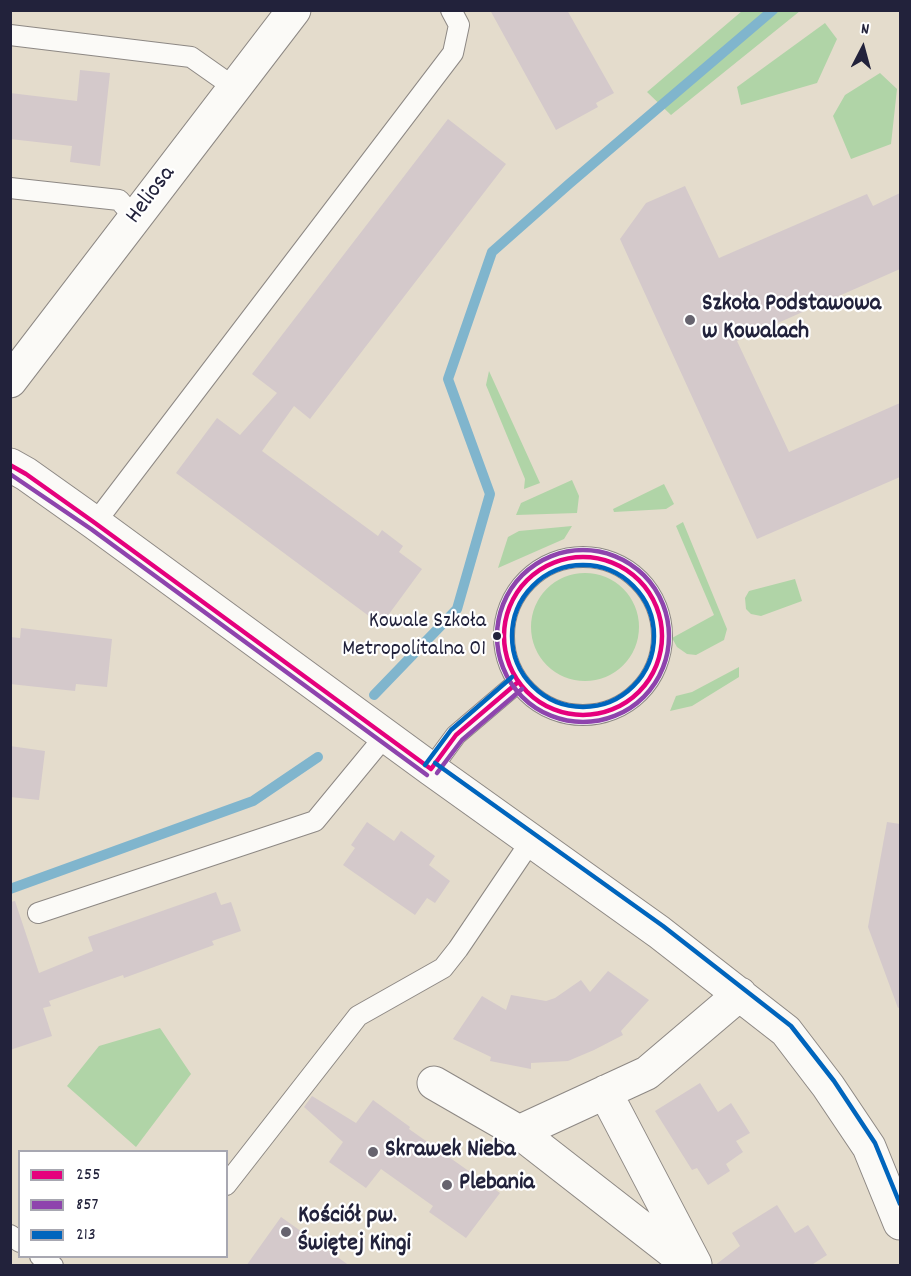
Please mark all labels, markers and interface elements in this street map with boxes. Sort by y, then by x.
north arrow [833,18,893,78]
text: N [860,18,870,41]
street label: Heliosa [121,161,183,231]
place label: Szkoła Podstawowa w Kowalach [702,292,881,348]
marker: Szkoła Podstawowa w Kowalach [683,313,697,327]
place label: Kowale Szkoła Metropolitalna 01 [342,610,486,662]
marker: Kowale Szkoła Metropolitalna 01 [491,630,503,642]
place label: Skrawek Nieba [385,1138,515,1166]
marker: Skrawek Nieba [366,1145,380,1159]
legend [18,1150,228,1258]
text: 255 [76,1163,101,1188]
place label: Plebania [459,1171,535,1199]
marker: Plebania [440,1178,454,1192]
text: 857 [76,1193,98,1218]
place label: Kościół pw. Świętej Kingi [298,1204,411,1260]
text: 213 [76,1223,96,1248]
marker: Kościół pw. Świętej Kingi [279,1225,293,1239]

